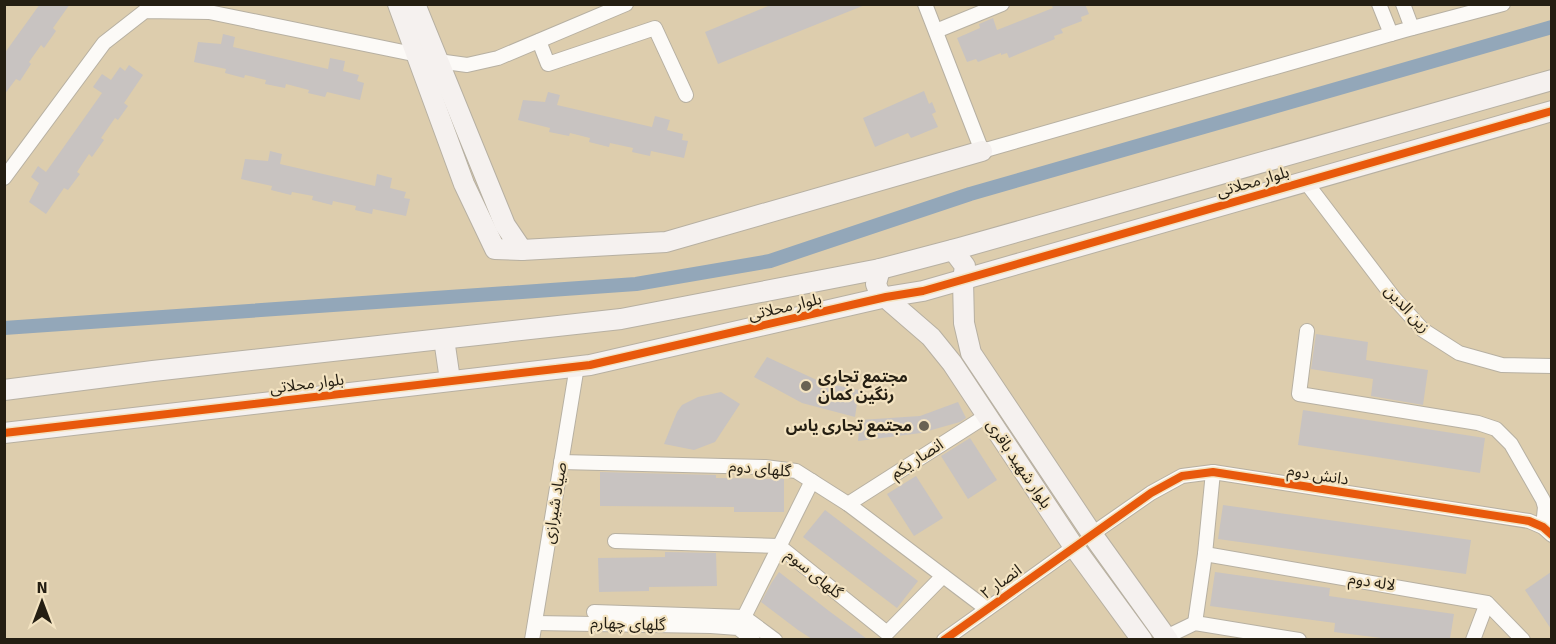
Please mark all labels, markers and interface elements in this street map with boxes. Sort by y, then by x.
street label: بلوار محلاتی [1214,162,1292,202]
street label: زین الدین [1380,281,1434,337]
street label: بلوار محلاتی [746,289,824,325]
place label: مجتمع تجاری رنگین کمان [818,367,908,405]
street label: بلوار محلاتی [269,370,345,398]
marker: مجتمع تجاری رنگین کمان [799,379,813,393]
place label: مجتمع تجاری یاس [786,416,912,438]
street label: بلوار شهید باقری [982,416,1056,512]
marker: مجتمع تجاری یاس [917,419,931,433]
street label: انصار یکم [887,434,948,485]
street label: گلهای دوم [728,456,792,484]
street label: دانش دوم [1285,460,1350,492]
street label: صیاد شیرازی [539,461,571,545]
street label: گلهای سوم [780,545,847,605]
street label: انصار ۲ [976,560,1026,604]
street label: لاله دوم [1347,568,1397,598]
north arrow [12,572,72,632]
text: N [36,578,48,598]
street label: گلهای چهارم [590,613,666,637]

